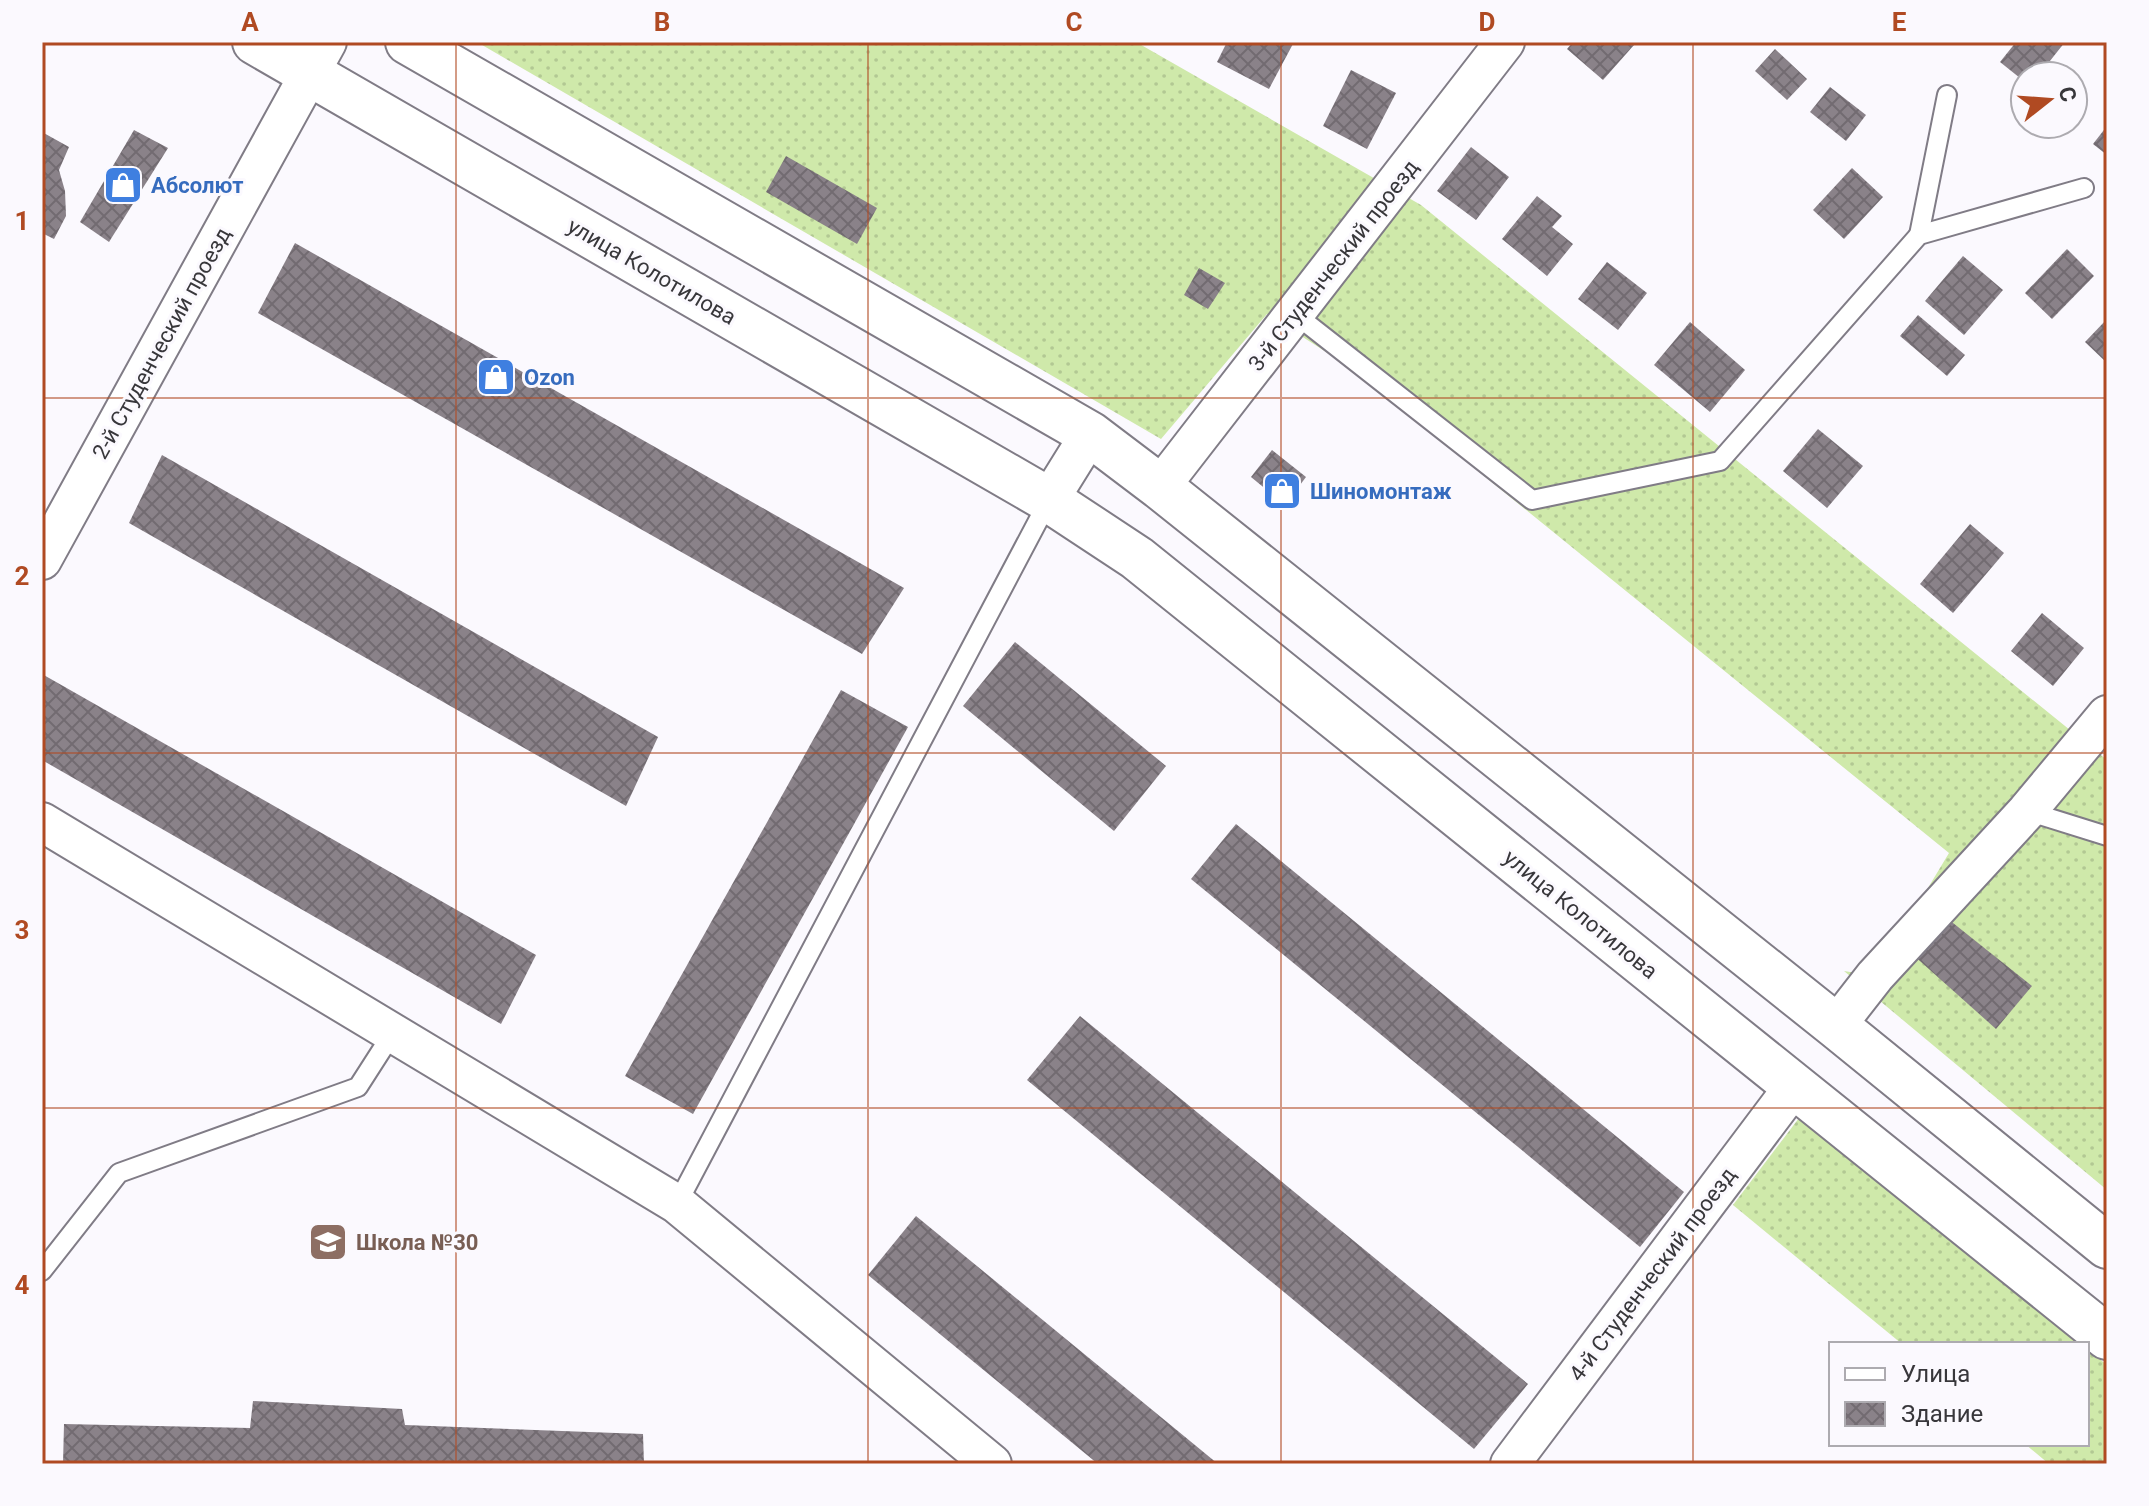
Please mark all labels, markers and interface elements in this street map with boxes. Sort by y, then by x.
text: A [241,7,259,37]
text: B [654,7,670,37]
text: C [1065,7,1083,37]
text: D [1479,7,1495,37]
text: E [1892,7,1907,37]
north arrow [2009,60,2089,140]
text: С [2054,84,2082,105]
street label: 3-й Студенческий проезд [1243,155,1423,376]
shop icon: Абсолют [102,164,144,206]
place label: Абсолют [151,173,244,198]
text: 1 [15,206,29,236]
street label: улица Колотилова [563,213,740,330]
street label: 2-й Студенческий проезд [87,223,236,463]
shop icon: Ozon [475,356,517,398]
place label: Ozon [524,365,575,390]
shop icon: Шиномонтаж [1261,470,1303,512]
place label: Шиномонтаж [1310,479,1452,504]
text: 2 [15,561,29,591]
street label: улица Колотилова [1499,845,1662,984]
text: 3 [15,915,29,945]
street label: 4-й Студенческий проезд [1564,1163,1741,1386]
school or university icon: Школа №30 [307,1221,349,1263]
place label: Школа №30 [356,1230,478,1255]
text: 4 [15,1270,30,1300]
legend [1829,1342,2089,1446]
text: Улица [1901,1360,1970,1388]
text: Здание [1901,1400,1983,1428]

